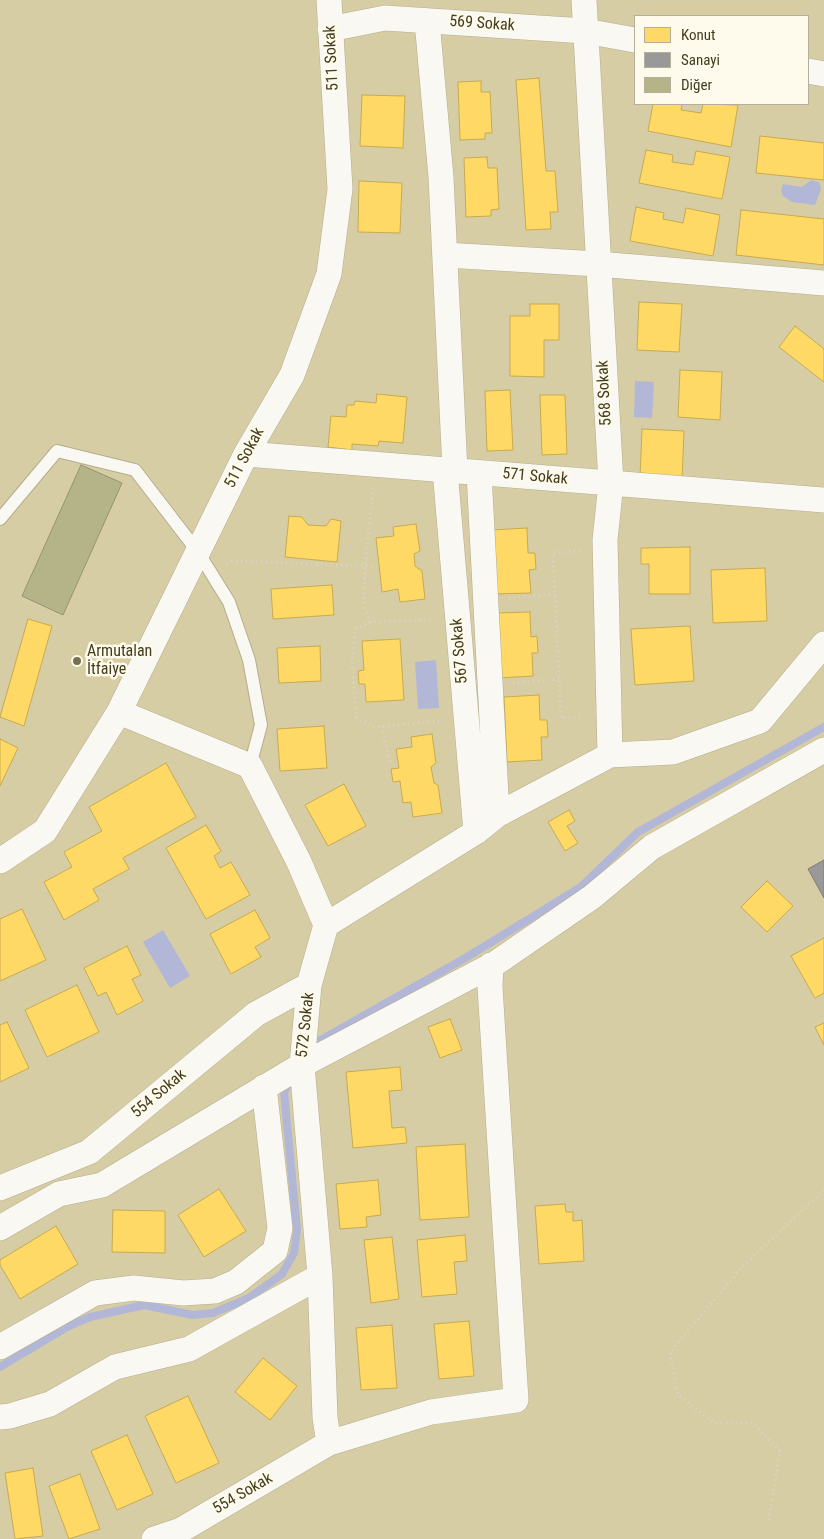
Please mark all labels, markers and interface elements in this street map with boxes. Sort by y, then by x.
street label: 569 Sokak [449,12,515,36]
legend [634,15,809,105]
street label: 511 Sokak [321,25,343,91]
text: Konut [681,26,715,44]
text: Sanayi [681,51,720,69]
text: Diğer [681,76,712,94]
street label: 568 Sokak [594,360,616,426]
street label: 511 Sokak [221,424,269,492]
street label: 571 Sokak [501,465,569,489]
street label: 567 Sokak [448,617,472,685]
place label: Armutalan İtfaiye [87,642,152,680]
marker: Armutalan İtfaiye [71,655,83,667]
street label: 572 Sokak [293,991,319,1059]
street label: 554 Sokak [128,1066,190,1122]
street label: 554 Sokak [210,1469,276,1519]

